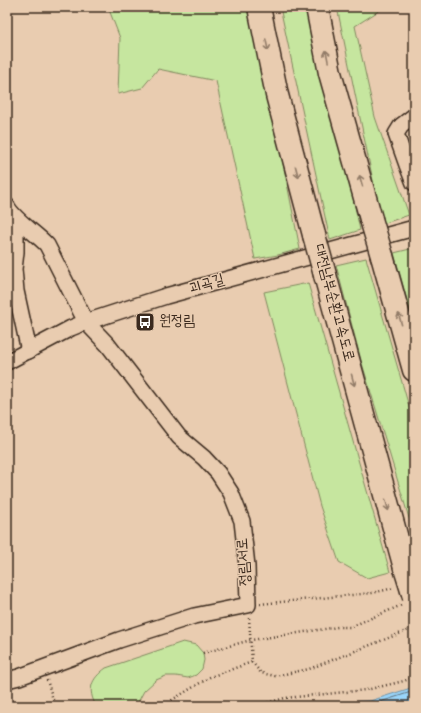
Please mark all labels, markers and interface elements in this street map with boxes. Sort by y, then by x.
one-way arrow [263,38,271,51]
one-way arrow [322,50,330,63]
one-way arrow [294,165,301,178]
one-way arrow [357,175,364,188]
street label: 대전남부순환고속도로 [307,242,359,364]
street label: 괴곡길 [187,269,227,301]
bus stop icon: 원정림 [134,311,156,333]
place label: 원정림 [159,311,195,333]
one-way arrow [396,312,403,325]
one-way arrow [350,373,358,386]
one-way arrow [384,499,392,512]
street label: 정림서로 [232,537,258,587]

